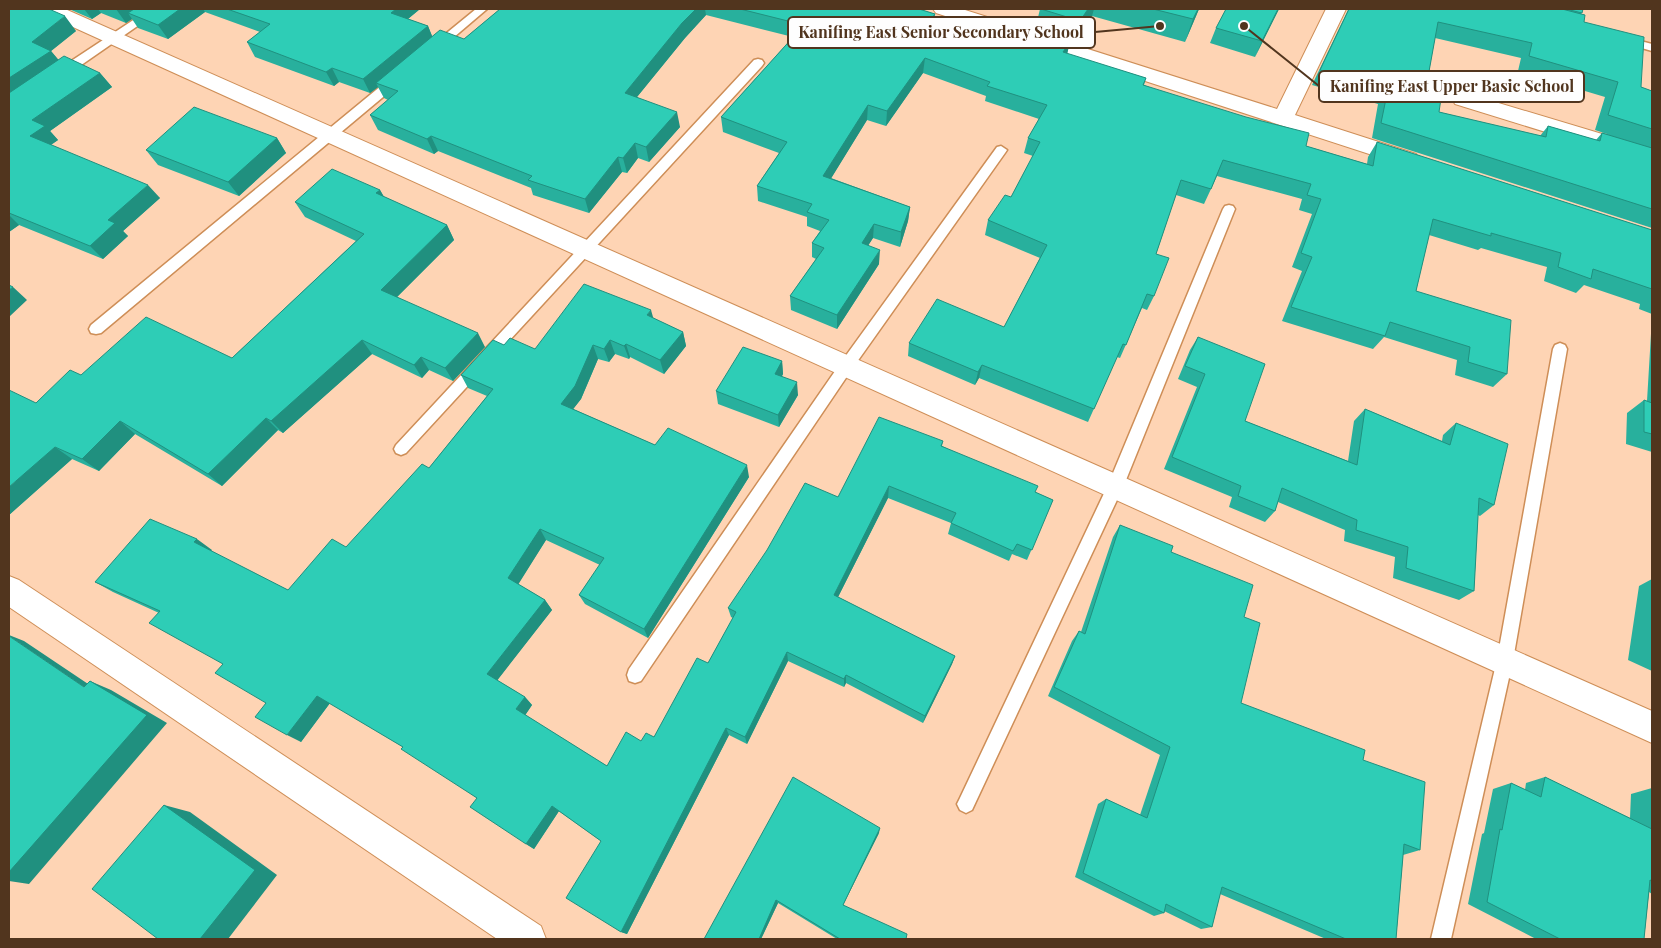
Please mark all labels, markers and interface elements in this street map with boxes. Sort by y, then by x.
callout: Kanifing East Senior Secondary School [788,17,1095,48]
text: Kanifing East Senior Secondary School [798,21,1084,42]
callout: Kanifing East Upper Basic School [1319,71,1584,102]
text: Kanifing East Upper Basic School [1330,75,1574,96]

